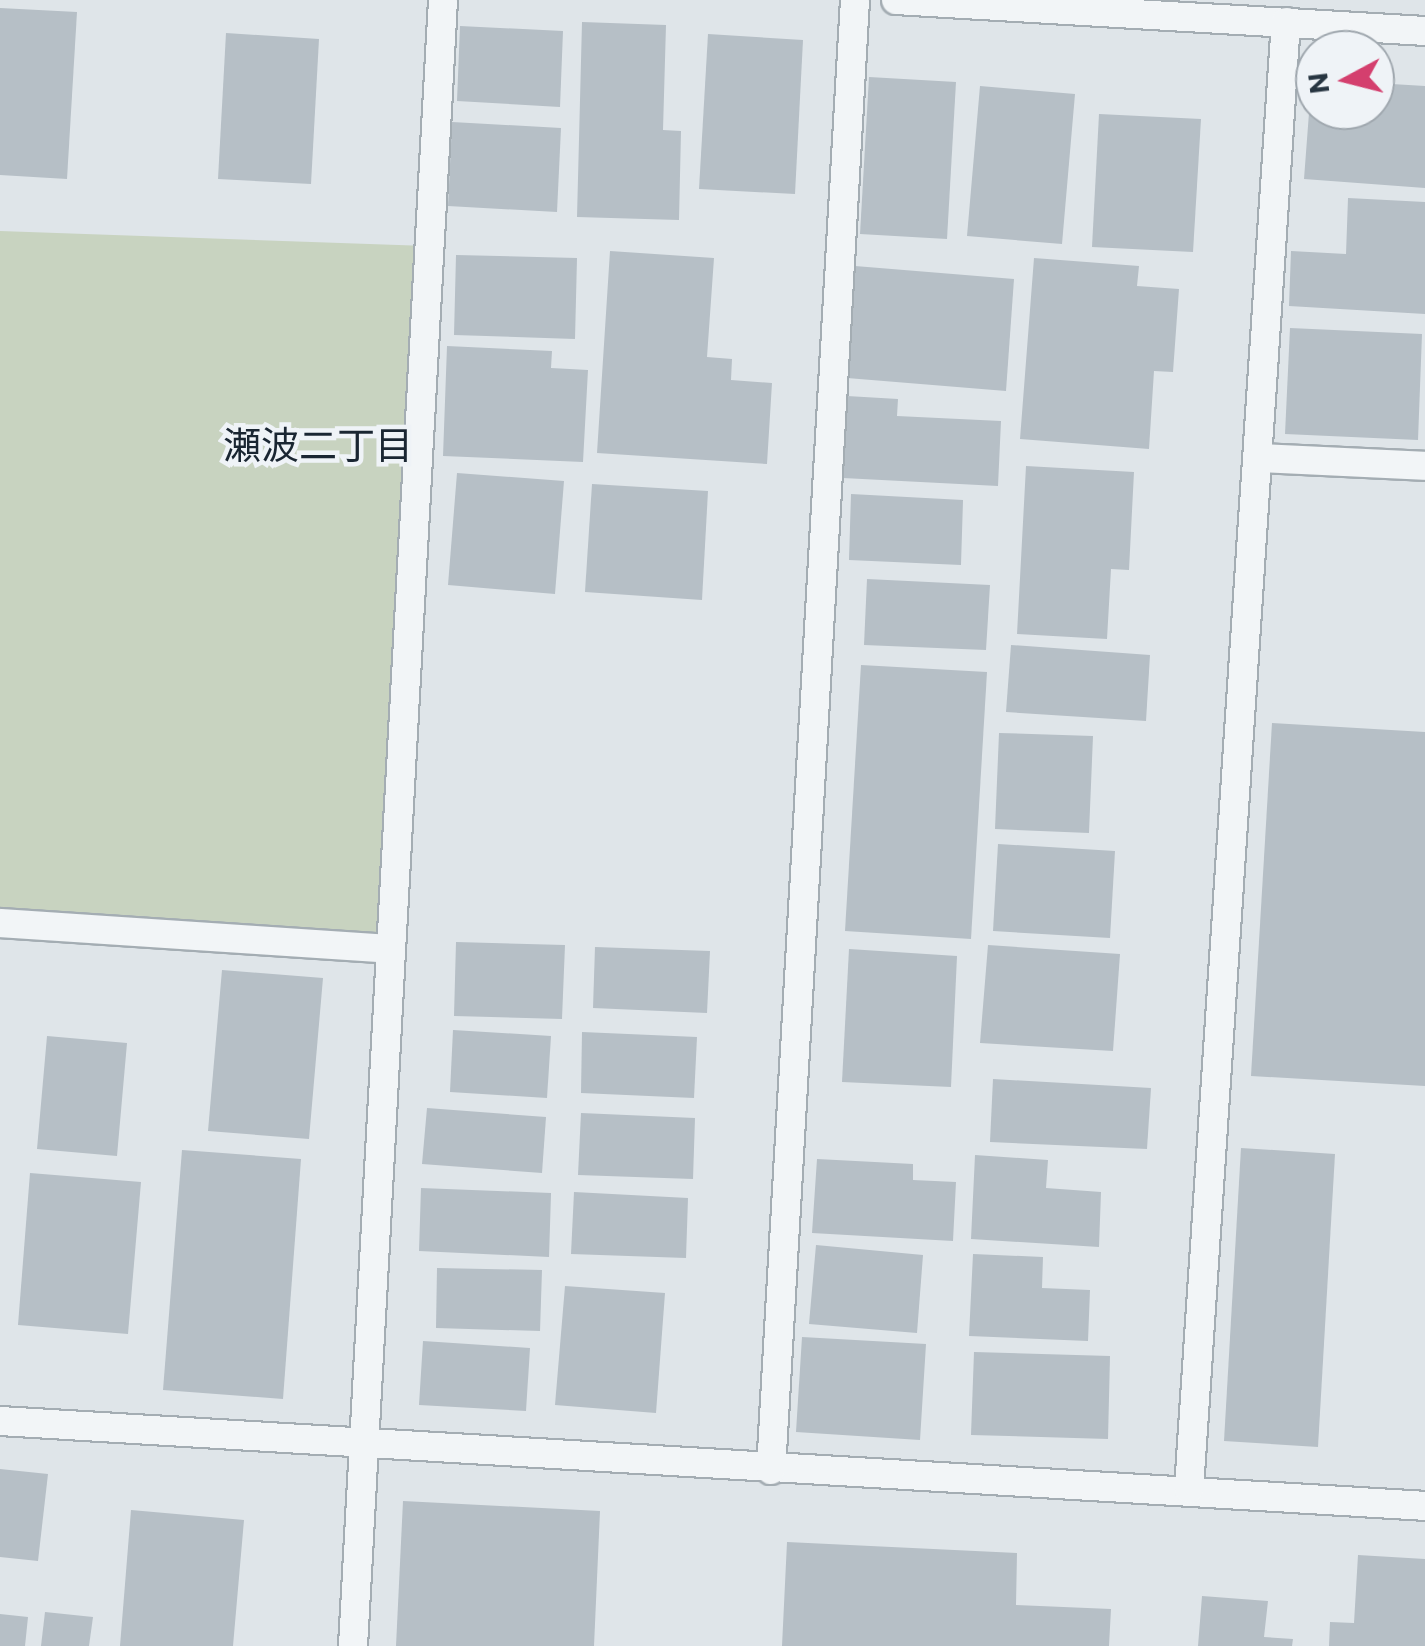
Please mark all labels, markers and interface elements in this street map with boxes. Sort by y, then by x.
north arrow [1295,30,1395,130]
text: N [1299,71,1335,96]
district label: 瀬波二丁目 [223,421,413,467]

